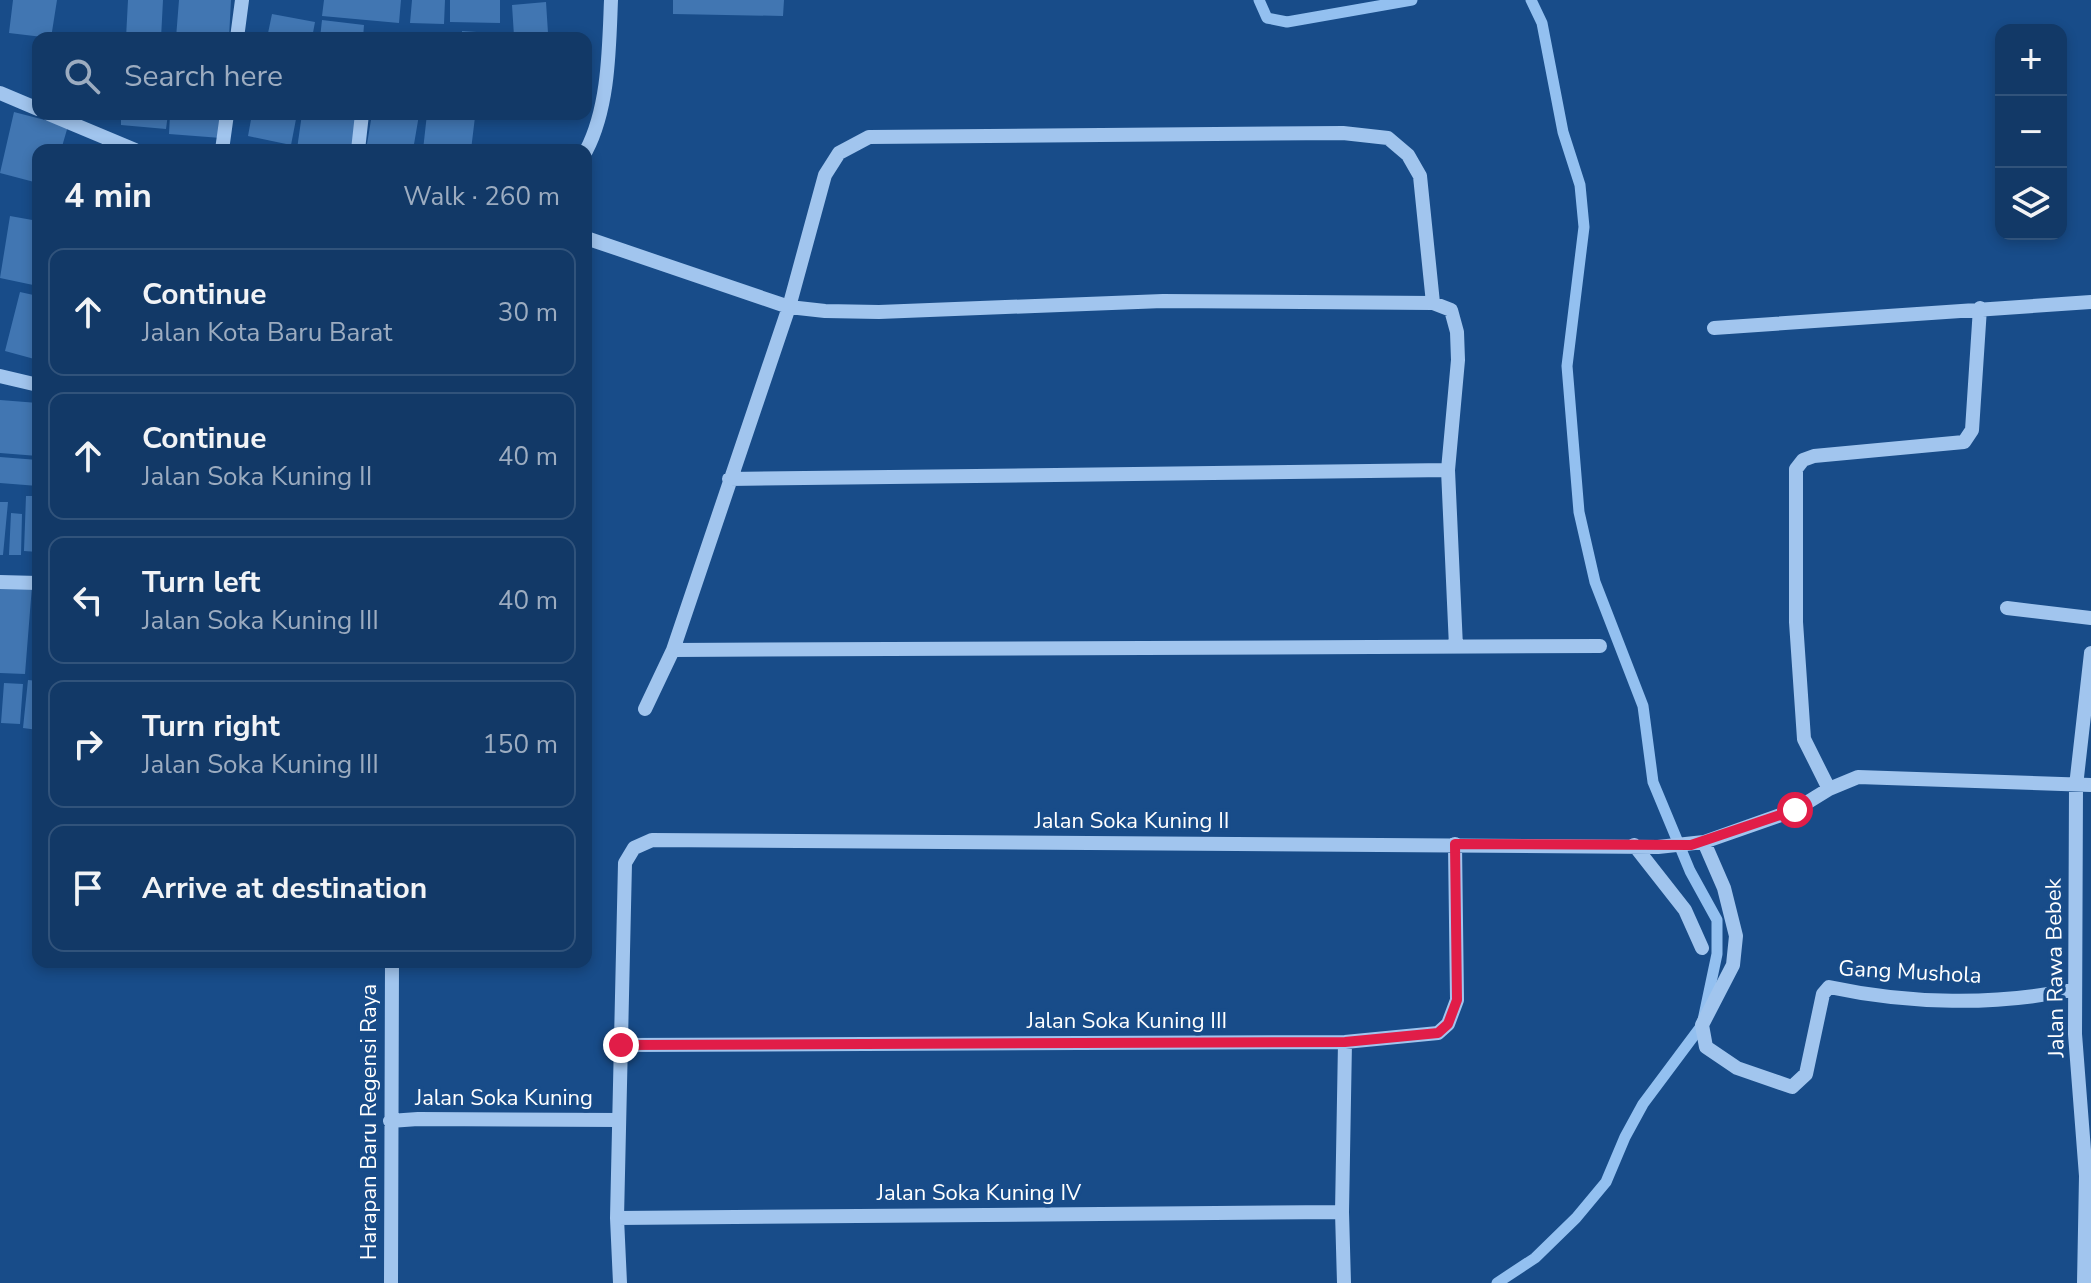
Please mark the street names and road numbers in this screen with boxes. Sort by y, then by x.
street label: Jalan Soka Kuning II [1034,806,1229,836]
street label: Jalan Rawa Bebek [2038,877,2072,1059]
street label: Gang Mushola [1838,953,1982,991]
street label: Harapan Baru Regensi Raya [354,984,384,1260]
street label: Jalan Soka Kuning III [1026,1006,1227,1036]
street label: Jalan Soka Kuning [414,1083,593,1113]
street label: Jalan Soka Kuning IV [876,1178,1082,1208]

